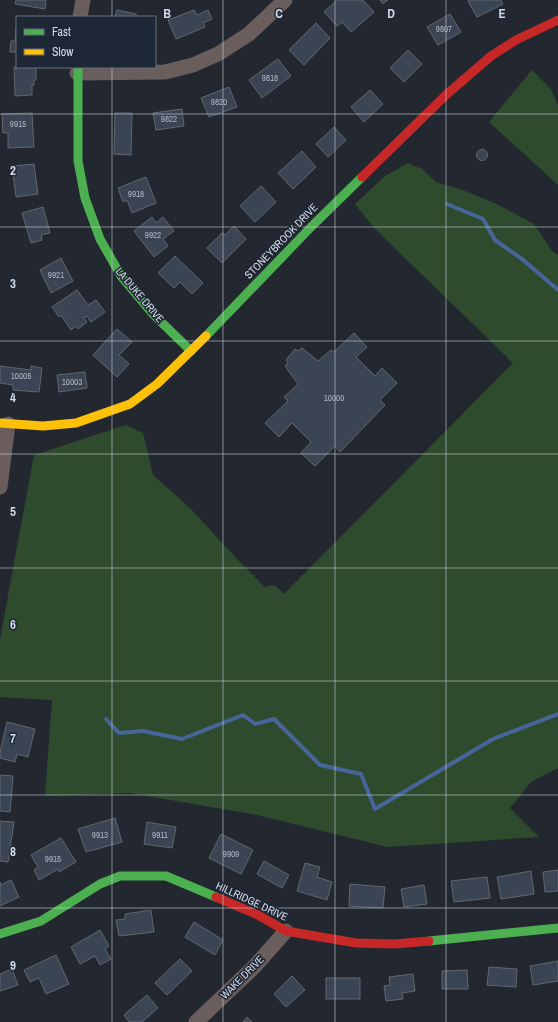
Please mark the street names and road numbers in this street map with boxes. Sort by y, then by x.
street label: STONEYBROOK DRIVE [241,200,321,282]
street label: LA DUKE DRIVE [113,264,167,326]
street label: HILLRIDGE DRIVE [214,878,290,924]
street label: WAKE DRIVE [217,952,267,1002]

